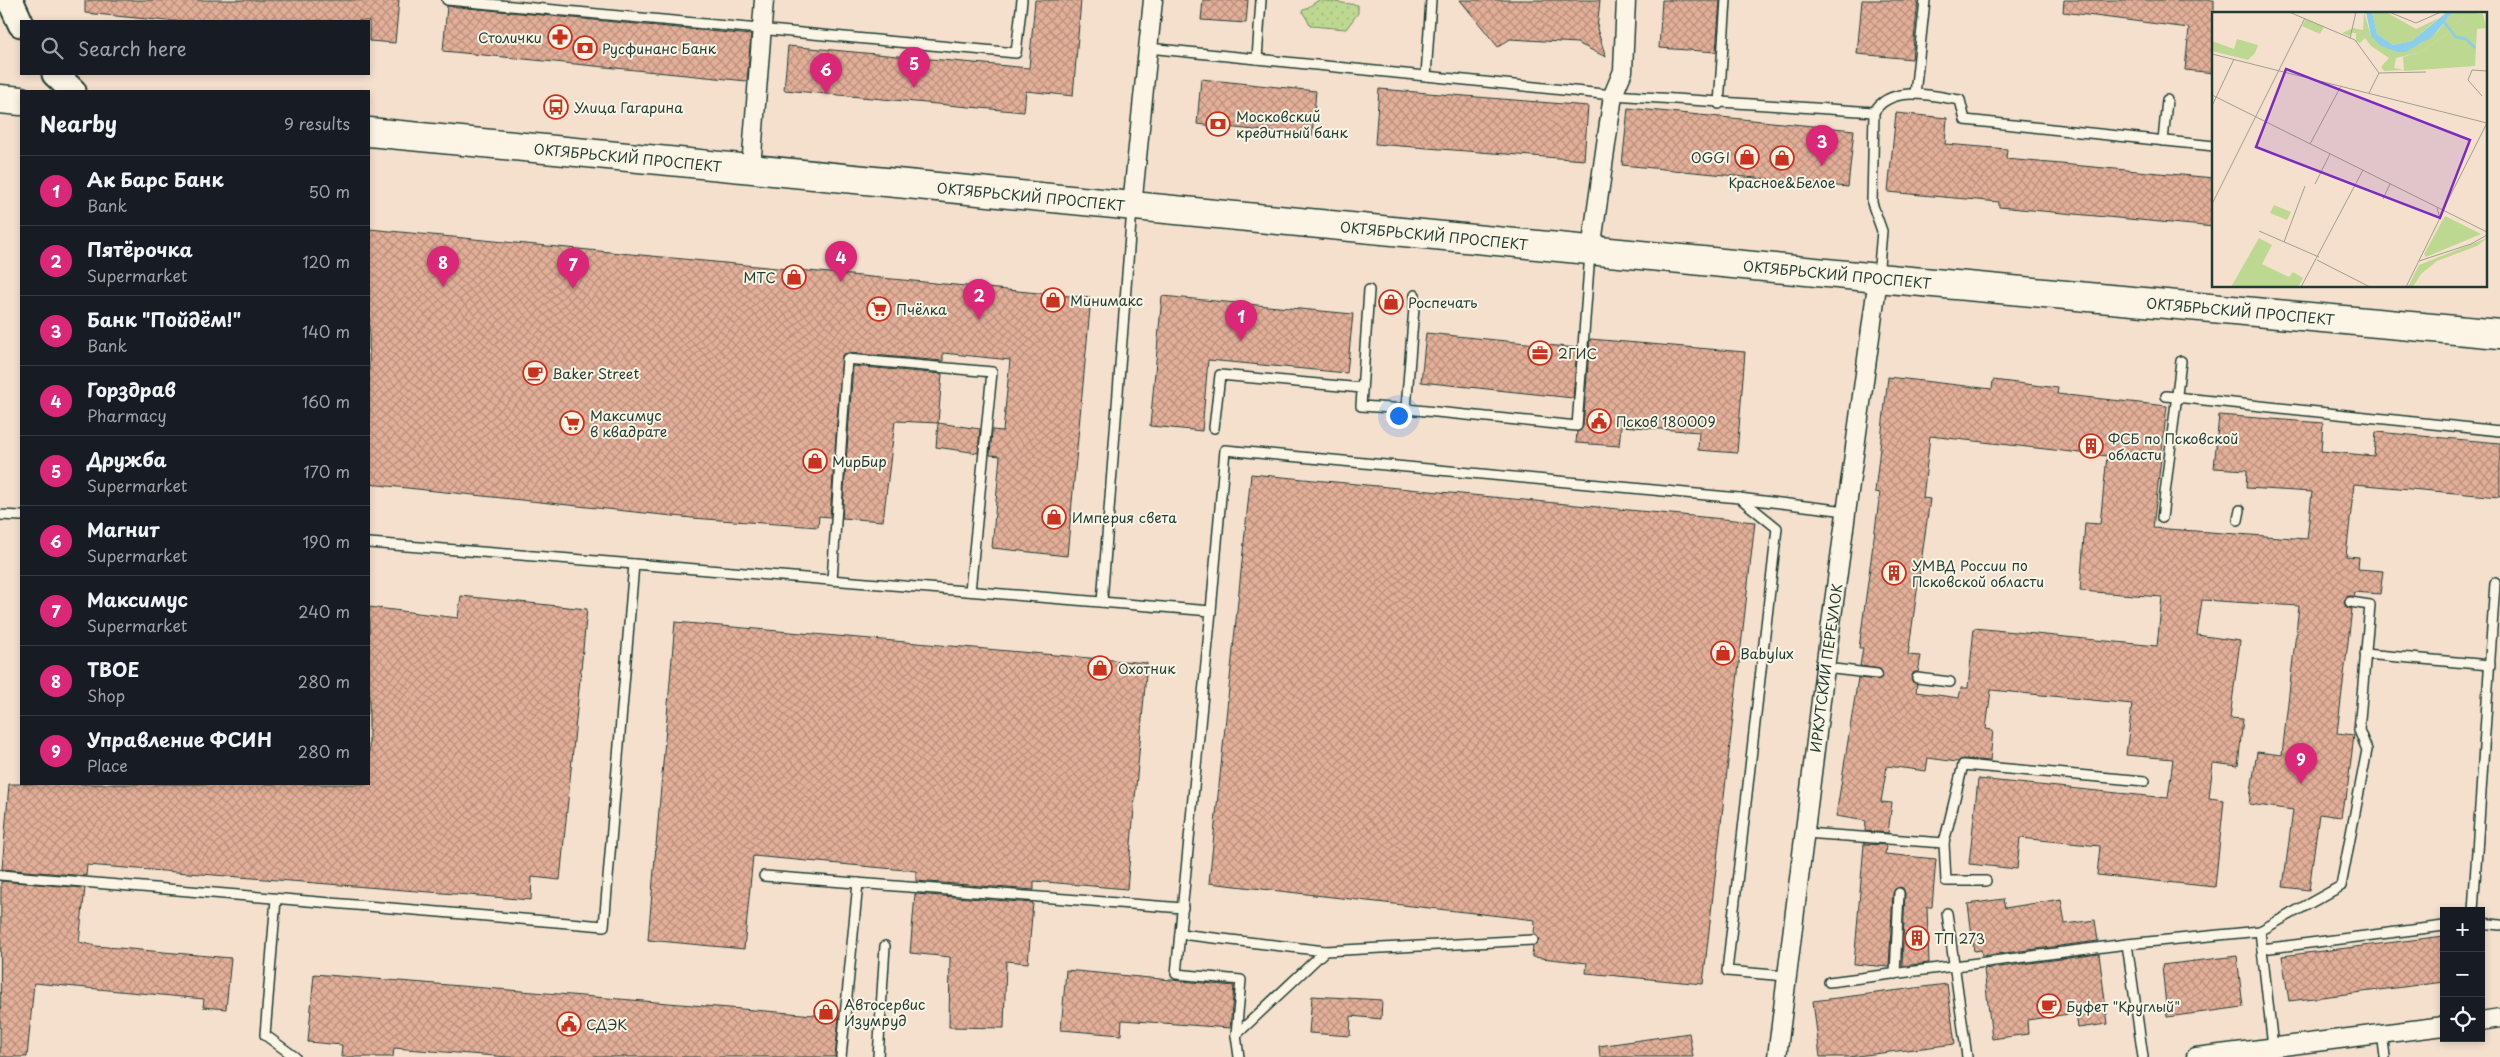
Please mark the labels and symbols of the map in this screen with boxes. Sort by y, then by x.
inset map [2212,12,2488,288]
pharmacy icon: Столички [547,24,573,50]
place label: Столички [478,27,542,48]
bank icon: Русфинанс Банк [572,35,598,61]
place label: Русфинанс Банк [602,38,717,59]
pin: 5 [898,47,930,88]
pin: 6 [810,53,842,94]
bus stop icon: Улица Гагарина [543,94,569,120]
place label: Улица Гагарина [574,97,683,118]
place label: Московский кредитный банк [1236,106,1349,143]
bank icon: Московский кредитный банк [1205,111,1231,137]
pin: 3 [1806,125,1838,166]
street label: ОКТЯБРЬСКИЙ ПРОСПЕКТ [533,137,723,177]
shop icon: OGGI [1734,144,1760,170]
shop icon: Красное&Белое [1769,145,1795,171]
place label: OGGI [1691,147,1730,168]
place label: Красное&Белое [1728,172,1836,193]
street label: ОКТЯБРЬСКИЙ ПРОСПЕКТ [936,176,1126,216]
street label: ОКТЯБРЬСКИЙ ПРОСПЕКТ [1339,215,1530,255]
pin: 4 [825,241,857,282]
pin: 8 [427,246,459,287]
pin: 7 [557,248,589,289]
street label: ОКТЯБРЬСКИЙ ПРОСПЕКТ [1742,254,1933,293]
shop icon: МТС [781,264,807,290]
place label: МТС [743,267,776,288]
pin: 2 [963,279,995,320]
shop icon: Минимакс [1040,287,1066,313]
shop icon: Роспечать [1378,289,1404,315]
place label: Минимакс [1070,290,1143,311]
place label: Роспечать [1408,292,1477,313]
street label: ОКТЯБРЬСКИЙ ПРОСПЕКТ [2145,292,2336,330]
supermarket icon: Пчёлка [866,296,892,322]
place label: Пчёлка [896,299,947,320]
pin: 1 [1225,300,1257,341]
office icon: 2ГИС [1527,340,1553,366]
place label: 2ГИС [1558,343,1597,364]
cafe icon: Baker Street [522,360,548,386]
place label: Baker Street [552,363,639,384]
your location [1386,403,1412,429]
place label: Максимус в квадрате [590,405,667,442]
public building icon: Псков 180009 [1586,408,1612,434]
supermarket icon: Максимус в квадрате [559,410,585,436]
place label: Псков 180009 [1616,411,1716,432]
place label: ФСБ по Псковской области [2108,428,2238,465]
building icon: ФСБ по Псковской области [2078,433,2104,459]
shop icon: МирБир [802,448,828,474]
place label: МирБир [832,451,887,472]
shop icon: Империя света [1041,504,1067,530]
place label: Империя света [1072,507,1177,528]
place label: УМВД России по Псковской области [1912,555,2044,592]
building icon: УМВД России по Псковской области [1881,560,1907,586]
street label: ИРКУТСКИЙ ПЕРЕУЛОК [1804,582,1847,754]
shop icon: Babylux [1710,640,1736,666]
place label: Babylux [1740,643,1794,664]
shop icon: Охотник [1087,655,1113,681]
place label: Охотник [1118,658,1176,679]
pin: 9 [2285,743,2317,784]
building icon: ТП 273 [1904,925,1930,951]
place label: ТП 273 [1934,928,1985,949]
cafe icon: Буфет "Круглый" [2036,993,2062,1019]
place label: Автосервис Изумруд [844,994,925,1031]
place label: Буфет "Круглый" [2066,996,2180,1017]
shop icon: Автосервис Изумруд [813,999,839,1025]
public building icon: СДЭК [556,1011,582,1037]
place label: СДЭК [586,1014,627,1035]

